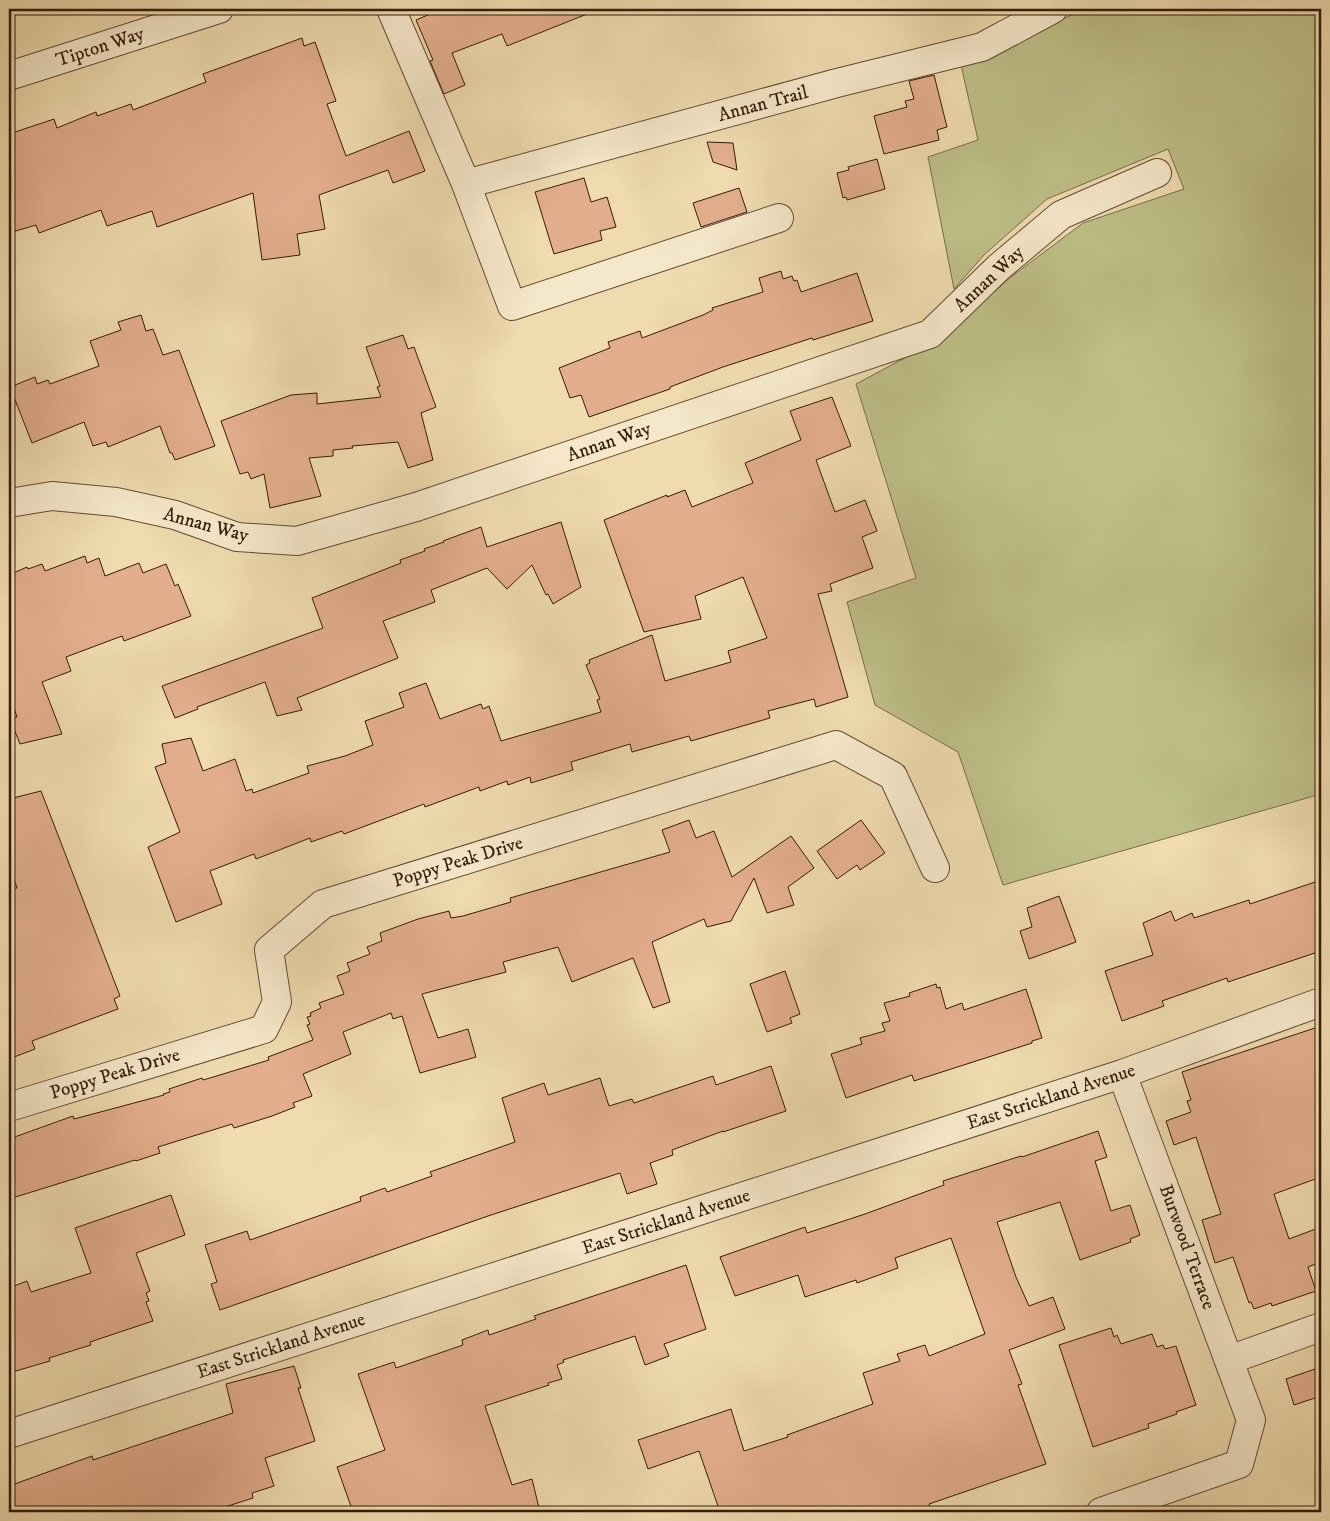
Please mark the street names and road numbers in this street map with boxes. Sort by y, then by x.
street label: Tipton Way [53,22,148,72]
street label: Annan Trail [715,81,811,127]
street label: Annan Way [949,240,1029,317]
street label: Annan Way [564,417,655,467]
street label: Annan Way [161,503,252,548]
street label: Poppy Peak Drive [390,831,526,893]
street label: Poppy Peak Drive [47,1043,183,1105]
street label: East Strickland Avenue [964,1059,1138,1135]
street label: Burwood Terrace [1154,1181,1220,1313]
street label: East Strickland Avenue [579,1184,753,1260]
street label: East Strickland Avenue [194,1308,368,1384]

